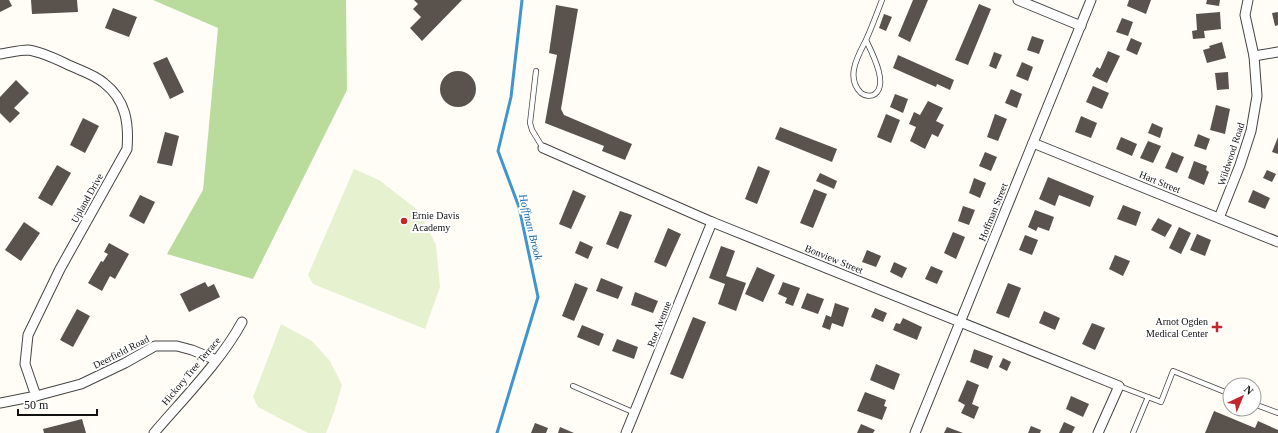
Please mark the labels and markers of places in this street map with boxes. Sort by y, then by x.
place label: Ernie Davis Academy [412,210,460,233]
marker: Ernie Davis Academy [399,216,409,226]
place label: Arnot Ogden Medical Center [1146,316,1209,339]
marker: Arnot Ogden Medical Center [1211,321,1223,333]

